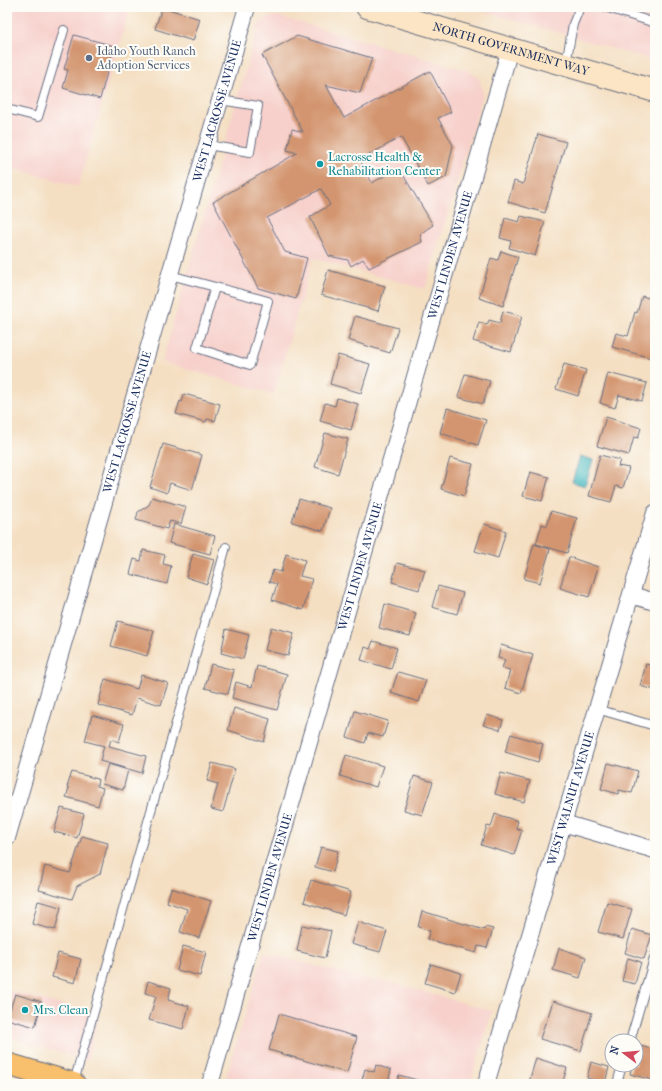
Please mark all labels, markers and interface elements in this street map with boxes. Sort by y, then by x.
street label: NORTH GOVERNMENT WAY [431,20,592,79]
street label: WEST LACROSSE AVENUE [190,38,244,184]
place label: Idaho Youth Ranch Adoption Services [96,44,196,72]
marker: Idaho Youth Ranch Adoption Services [84,53,94,63]
place label: Lacrosse Health & Rehabilitation Center [328,150,441,178]
marker: Lacrosse Health & Rehabilitation Center [315,159,325,169]
street label: WEST LINDEN AVENUE [425,189,475,322]
street label: WEST LACROSSE AVENUE [100,349,154,496]
street label: WEST LINDEN AVENUE [335,500,385,633]
street label: WEST WALNUT AVENUE [544,730,597,868]
street label: WEST LINDEN AVENUE [244,812,295,944]
place label: Mrs. Clean [33,1003,88,1017]
marker: Mrs. Clean [20,1005,30,1015]
north arrow [604,1033,644,1073]
text: N [607,1044,622,1056]

